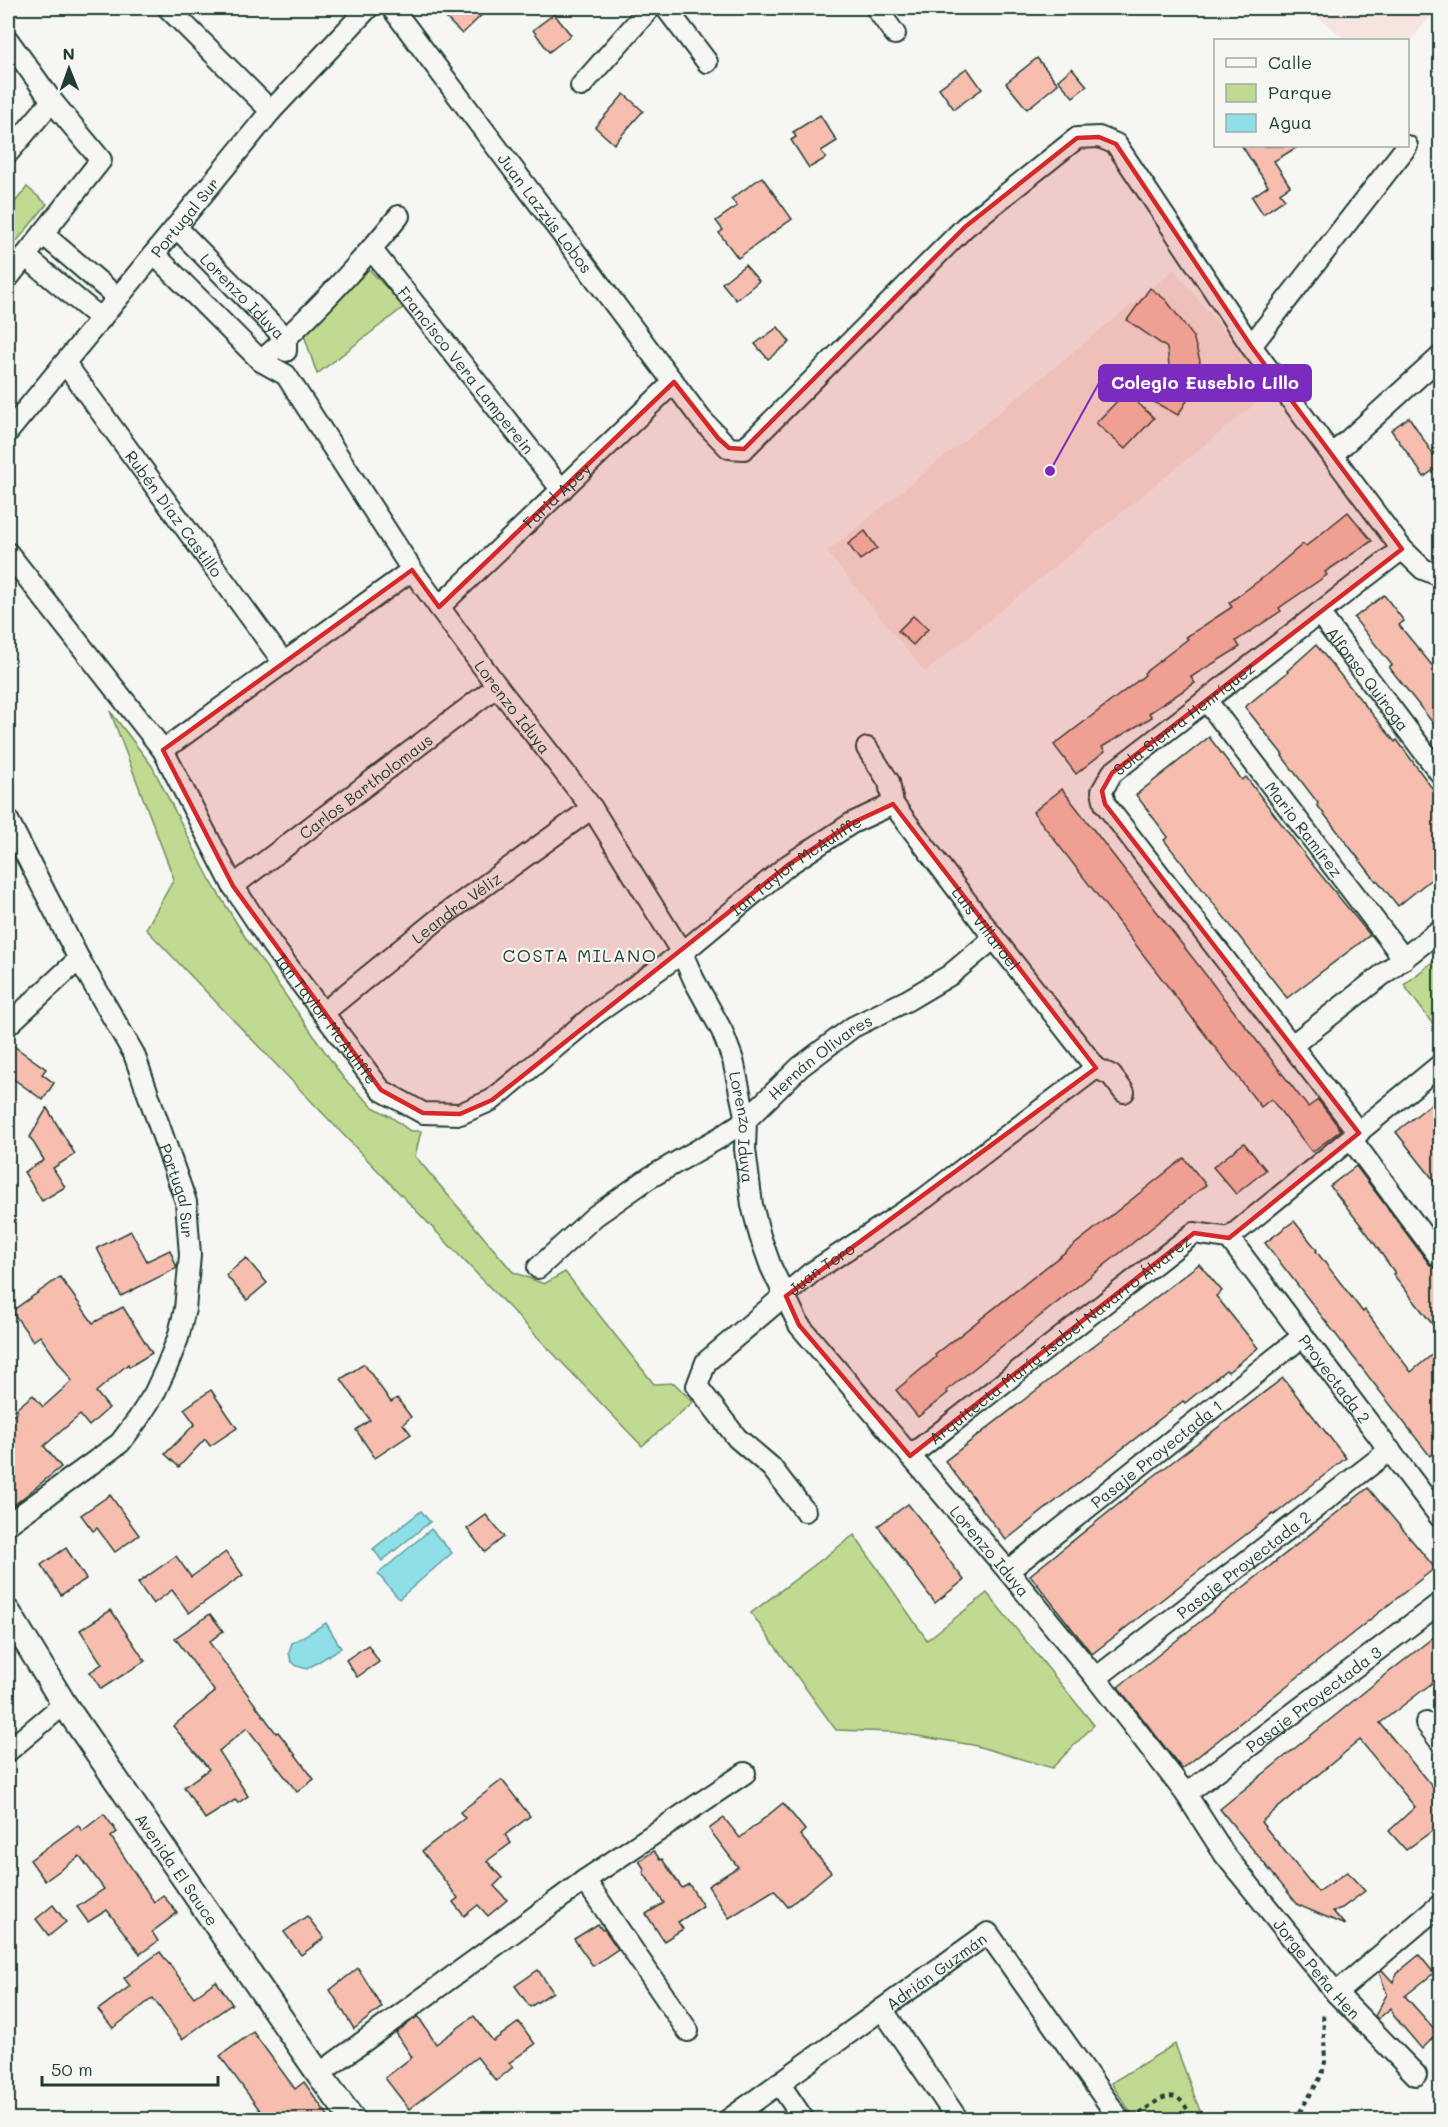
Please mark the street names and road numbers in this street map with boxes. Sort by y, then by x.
street label: Juan Lazzús Lobos [494,148,598,277]
street label: Portugal Sur [145,173,223,261]
street label: Lorenzo Iduya [196,248,290,343]
street label: Francisco Vera Lamperein [394,282,539,458]
street label: Rubén Díaz Castillo [121,446,228,581]
street label: Farid Apey [518,458,594,532]
street label: Alfonso Quiroga [1322,622,1415,735]
street label: Lorenzo Iduya [471,655,556,757]
street label: Sola Sierra Henríquez [1108,656,1259,779]
street label: Carlos Bartholomaus [294,728,436,843]
street label: Mario Ramírez [1261,777,1348,881]
street label: Ian Taylor McAuliffe [725,810,864,920]
street label: Leandro Véliz [407,867,505,947]
street label: Luis Villaroel [948,882,1025,974]
street label: Ian Taylor McAuliffe [271,949,383,1088]
street label: Hernán Olivares [763,1009,875,1104]
street label: Lorenzo Iduya [725,1069,760,1184]
street label: Portugal Sur [156,1141,199,1239]
street label: Arquitecta María Isabel Navarro Álvarez [924,1229,1195,1448]
street label: Juan Toro [783,1237,858,1299]
street label: Proyectada 2 [1295,1330,1376,1427]
street label: Pasaje Proyectada 1 [1086,1394,1226,1512]
street label: Lorenzo Iduya [946,1501,1035,1600]
street label: Pasaje Proyectada 2 [1172,1505,1314,1623]
street label: Pasaje Proyectada 3 [1241,1641,1385,1756]
street label: Avenida El Sauce [131,1808,224,1929]
street label: Jorge Peña Hen [1269,1914,1365,2023]
street label: Adrián Guzmán [881,1927,990,2014]

